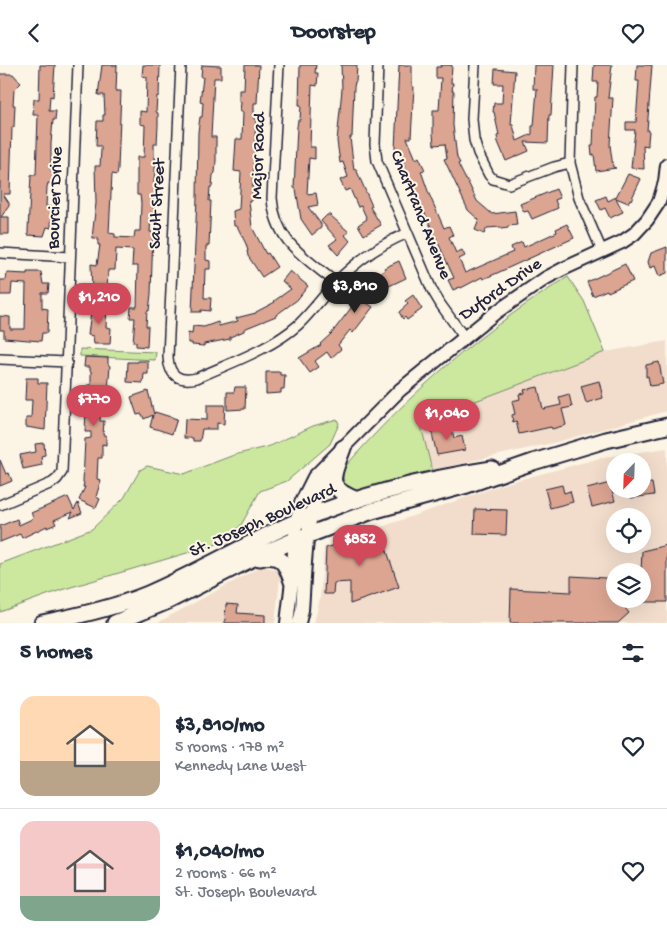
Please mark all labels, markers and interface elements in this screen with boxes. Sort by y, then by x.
icon: back [20,19,48,47]
icon: heart [619,19,647,47]
text: Doorstep [291,20,376,46]
street label: Major Road [247,111,271,200]
street label: Bourcier Drive [44,146,68,251]
street label: Chartrand Avenue [385,148,456,283]
street label: Sault Street [145,157,171,250]
street label: Duford Drive [455,254,547,327]
pin: $3,810 [314,271,396,314]
text: $3,810 [333,278,377,297]
pin: $1,210 [58,283,140,325]
text: $1,210 [78,289,120,308]
pin: $770 [64,385,124,427]
text: $770 [78,391,110,410]
pin: $1,040 [406,399,488,441]
text: $1,040 [425,405,469,424]
north arrow [606,453,651,497]
map controls [606,453,651,608]
street label: St. Joseph Boulevard [186,479,341,563]
button: locate [606,508,651,553]
pin: $852 [330,525,390,567]
text: $852 [344,531,376,550]
button: layers [606,563,651,608]
icon: filters [619,639,647,667]
text: 5 homes [20,641,92,666]
text: $3,810/mo [175,714,265,739]
icon: home [60,716,120,776]
icon: heart [619,732,647,760]
text: 5 rooms · 178 m² [175,739,284,758]
text: Kennedy Lane West [175,758,305,777]
text: $1,040/mo [175,840,264,865]
icon: home [60,841,120,901]
icon: heart [619,857,647,885]
text: 2 rooms · 66 m² [175,865,276,884]
text: St. Joseph Boulevard [175,884,316,903]

